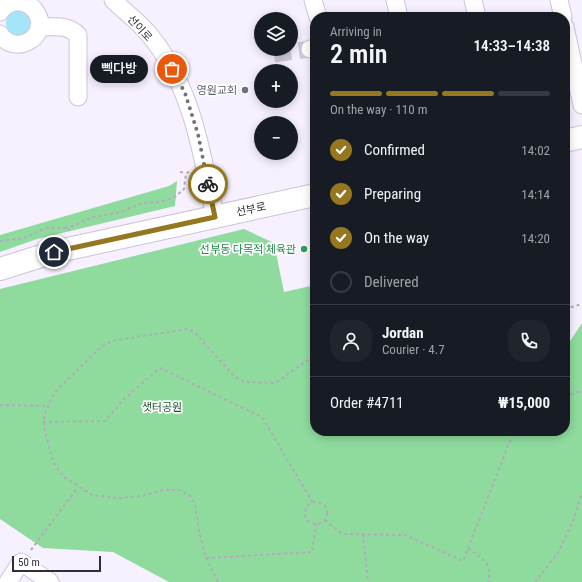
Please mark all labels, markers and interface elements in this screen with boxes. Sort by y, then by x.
map controls [254,12,298,160]
button: layers [254,12,298,56]
street label: 선이로 [125,13,155,44]
text: Arriving in [330,24,382,39]
text: 14:33–14:38 [473,37,550,55]
text: 2 min [330,39,388,69]
pin [155,52,189,86]
callout: 뻭다방 [90,55,148,83]
icon: bag [161,58,183,80]
text: 뻭다방 [101,61,137,76]
button: + [254,64,298,108]
place label: 영원교회 [197,84,237,97]
marker: 영원교회 [240,85,250,95]
text: On the way · 110 m [330,102,427,117]
button: − [254,116,298,160]
icon: check [330,139,352,161]
text: Confirmed [364,141,425,159]
text: 14:02 [521,143,550,158]
courier [188,164,228,204]
icon: bike [197,173,219,195]
icon: check [330,183,352,205]
text: Preparing [364,185,421,203]
text: 14:14 [521,187,550,202]
street label: 선부로 [235,200,267,219]
icon: check [330,227,352,249]
text: On the way [364,229,429,247]
text: 14:20 [521,231,550,246]
pin [37,235,71,269]
icon: home [43,241,65,263]
place label: 선부동 다목적 체육관 [200,243,296,256]
marker: 선부동 다목적 체육관 [299,244,309,254]
text: Delivered [364,273,419,291]
button: person [330,320,372,362]
button: phone [508,320,550,362]
text: Jordan [382,324,424,342]
text: Courier · 4.7 [382,342,445,357]
text: Order #4711 [330,394,404,412]
text: ₩15,000 [498,394,550,412]
park label: 샛터공원 [142,401,182,414]
scale bar [12,554,101,573]
text: 50 m [18,556,40,569]

